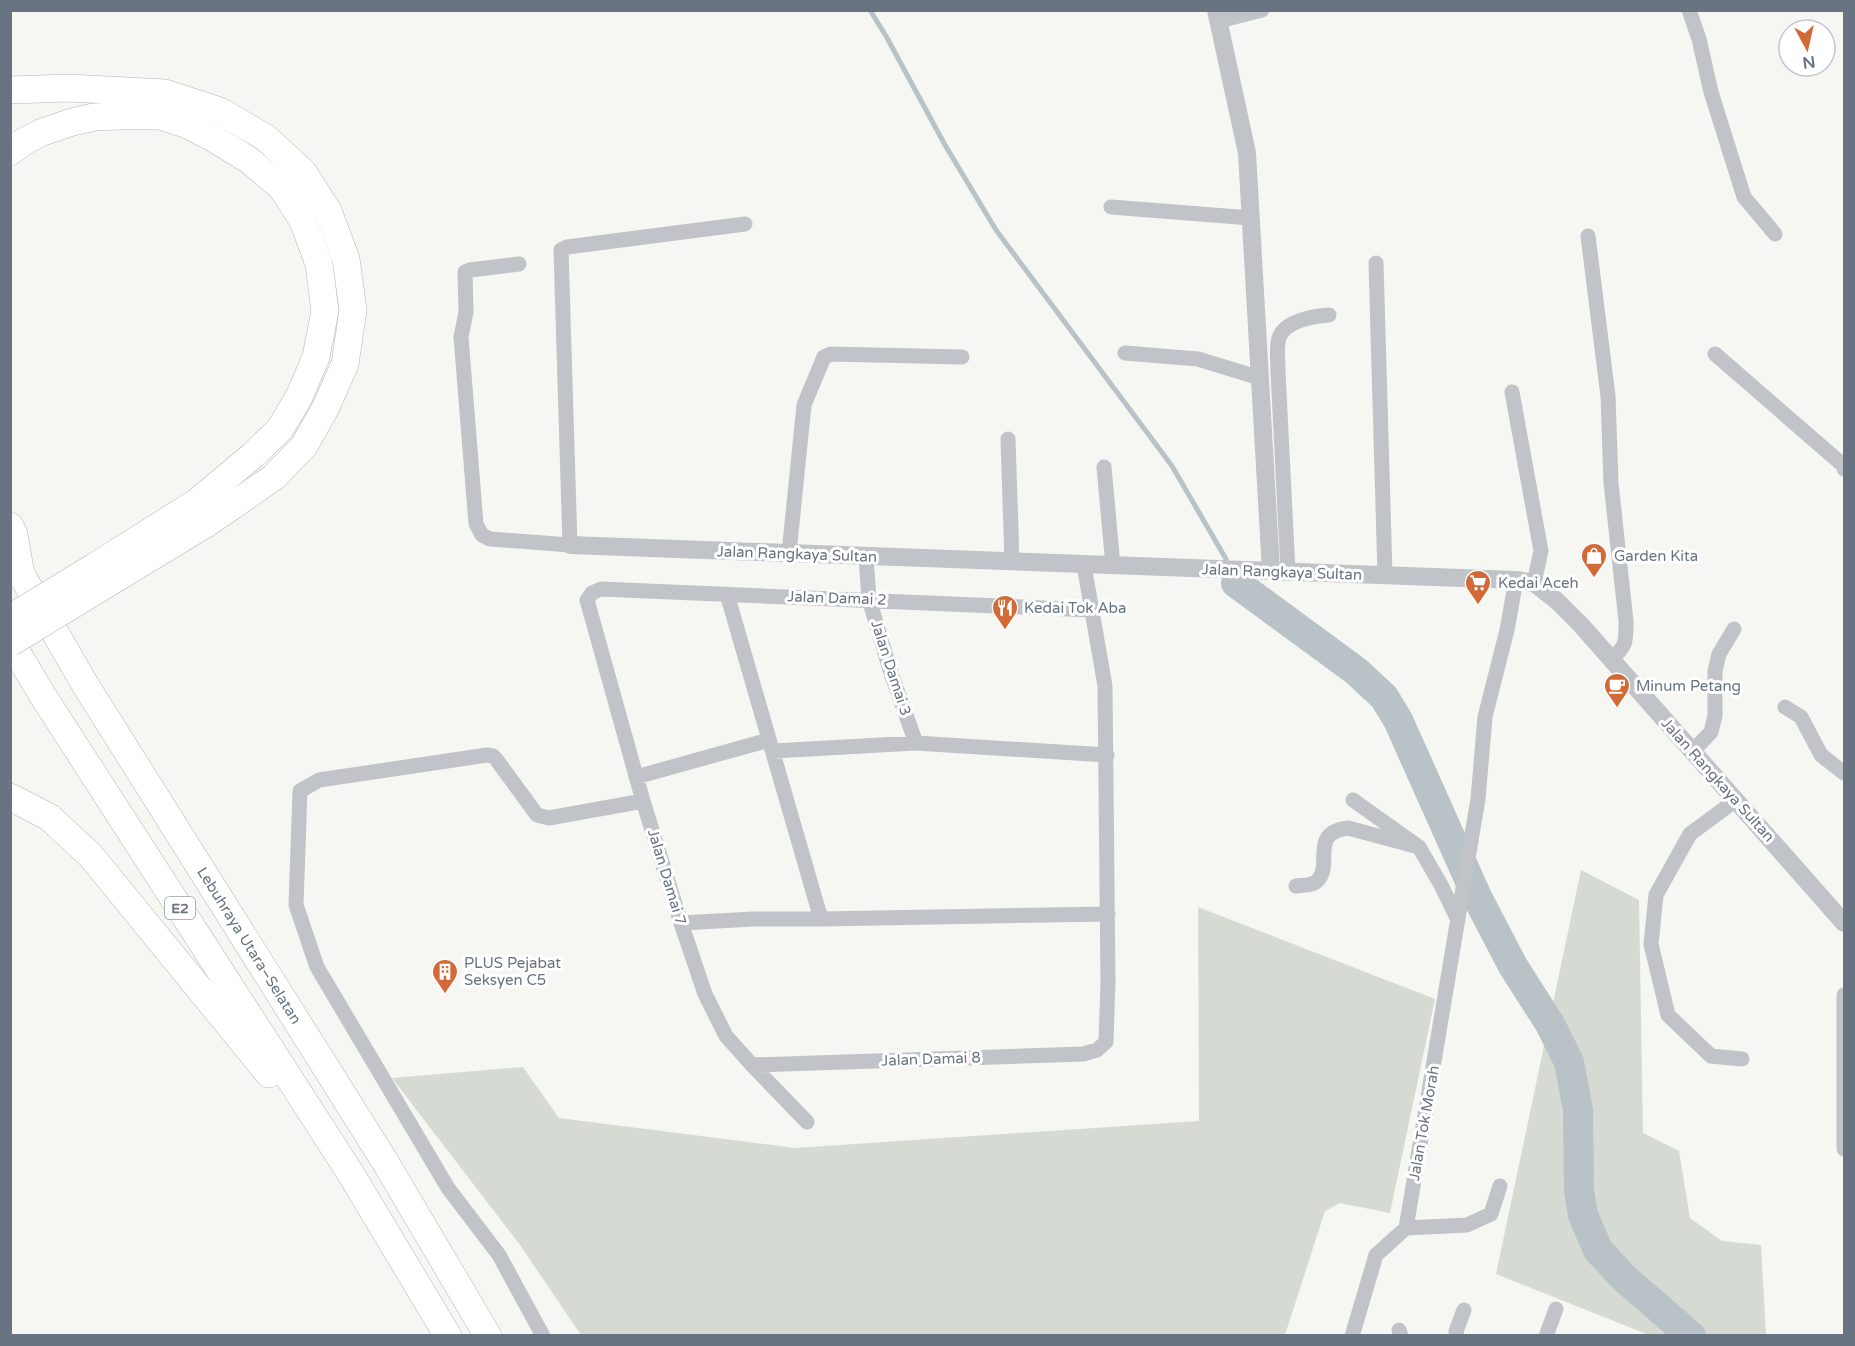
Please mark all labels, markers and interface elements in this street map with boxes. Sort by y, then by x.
north arrow [1777,18,1837,78]
text: N [1801,51,1817,73]
shop icon: Garden Kita [1579,541,1609,579]
street label: Jalan Rangkaya Sultan [717,542,877,566]
place label: Garden Kita [1614,547,1698,565]
street label: Jalan Rangkaya Sultan [1202,560,1362,584]
supermarket icon: Kedai Aceh [1463,568,1493,606]
place label: Kedai Aceh [1498,574,1579,592]
street label: Jalan Damai 2 [787,587,887,609]
restaurant icon: Kedai Tok Aba [990,593,1020,631]
place label: Kedai Tok Aba [1024,599,1126,617]
street label: Jalan Damai 3 [867,618,915,718]
cafe icon: Minum Petang [1602,671,1632,709]
place label: Minum Petang [1636,677,1741,695]
street label: Jalan Rangkaya Sultan [1658,714,1778,846]
street label: Jalan Damai 7 [644,827,690,927]
street label: Lebuhraya Utara–Selatan [193,864,305,1027]
road number: E2 [165,897,195,919]
place label: PLUS Pejabat Seksyen C5 [464,954,561,989]
building icon: PLUS Pejabat Seksyen C5 [430,957,460,995]
street label: Jalan Damai 8 [881,1048,981,1070]
street label: Jalan Tok Morah [1405,1064,1443,1182]

